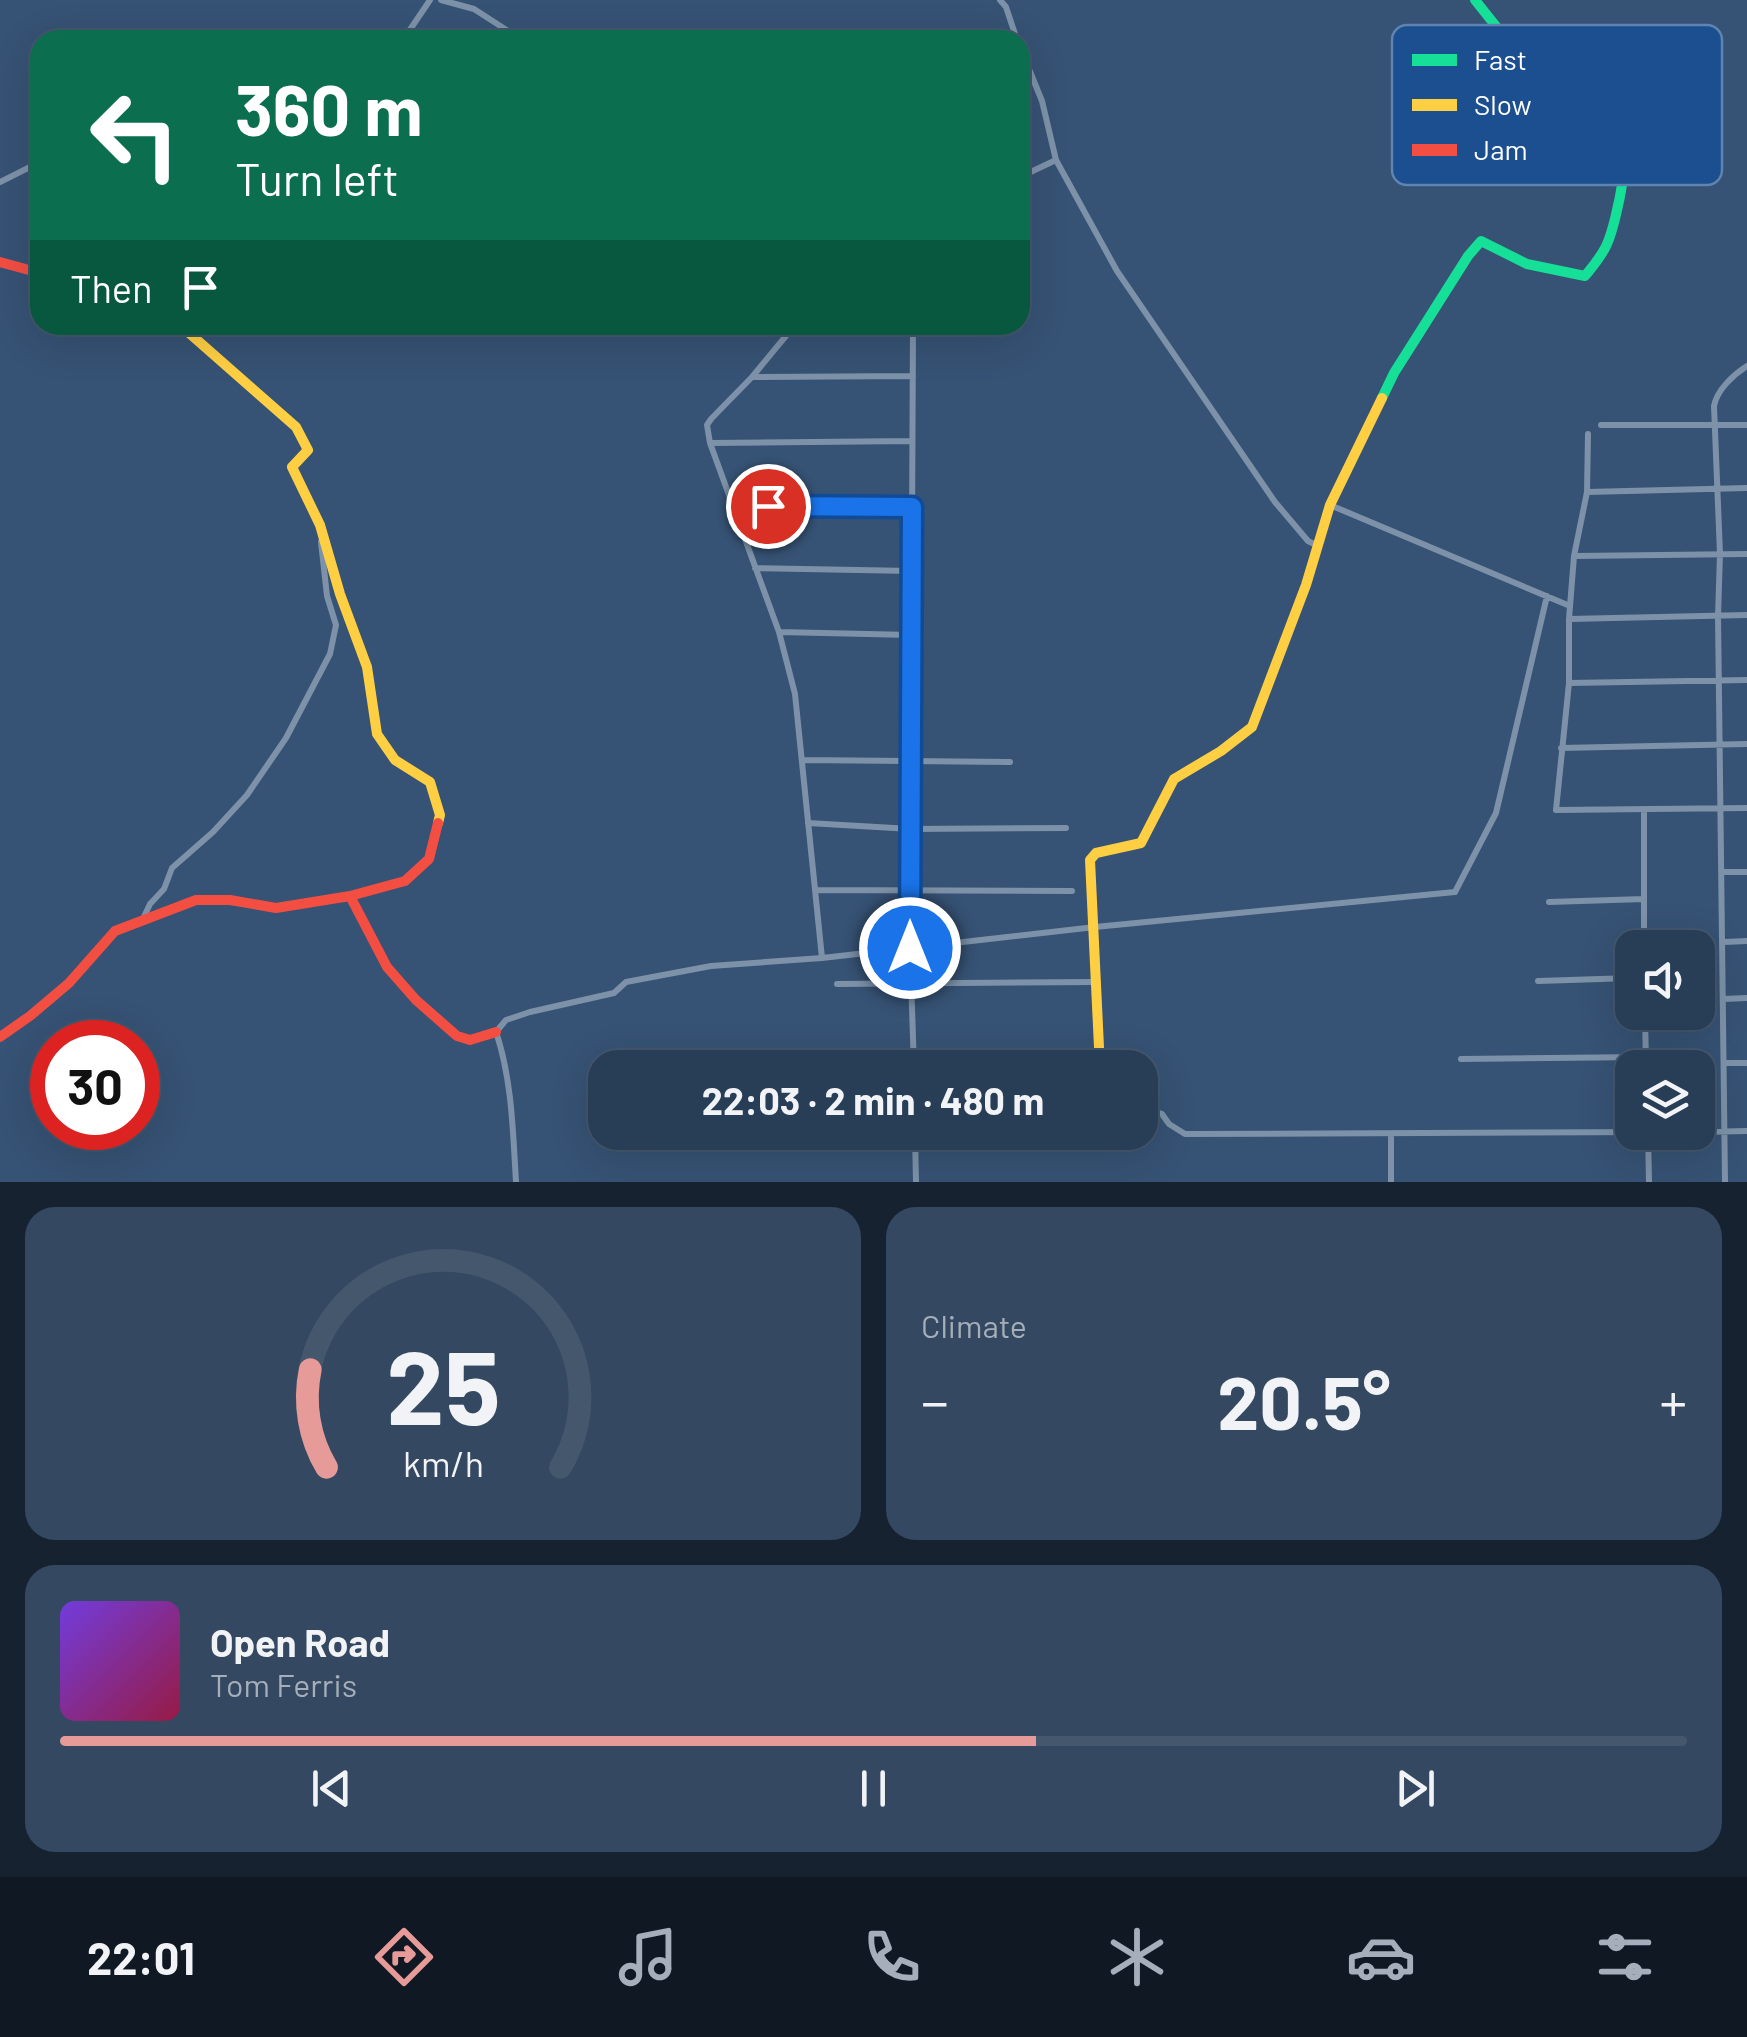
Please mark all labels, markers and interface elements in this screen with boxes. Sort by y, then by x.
legend [1392,25,1722,185]
text: Fast [1474,42,1527,76]
text: 360 m [235,66,423,150]
icon: left [70,70,200,200]
text: Slow [1474,87,1532,121]
text: Jam [1474,132,1528,166]
text: Turn left [235,151,399,205]
icon: arrive [173,260,228,315]
text: Then [70,265,153,311]
pin [726,464,811,549]
icon: arrive [741,479,796,534]
position arrow [858,896,962,1000]
map controls [1615,930,1715,1150]
button: sound [1615,930,1715,1030]
speed limit sign: 30 [30,1020,160,1150]
button: layers [1615,1050,1715,1150]
text: 22:03 · 2 min · 480 m [702,1077,1044,1123]
text: Climate [921,1306,1027,1344]
text: 25 [386,1321,500,1446]
text: 20.5° [1217,1355,1391,1445]
text: − [921,1367,949,1433]
text: + [1659,1367,1687,1433]
text: km/h [403,1441,483,1484]
text: Open Road [210,1619,390,1665]
text: Tom Ferris [210,1665,357,1703]
icon: previous [304,1761,359,1816]
icon: pause [846,1761,901,1816]
icon: next [1388,1761,1443,1816]
icon: directions [369,1922,439,1992]
icon: music [613,1922,683,1992]
icon: phone [857,1922,927,1992]
icon: climate [1102,1922,1172,1992]
icon: car [1346,1922,1416,1992]
icon: filters [1590,1922,1660,1992]
text: 22:01 [87,1930,195,1984]

